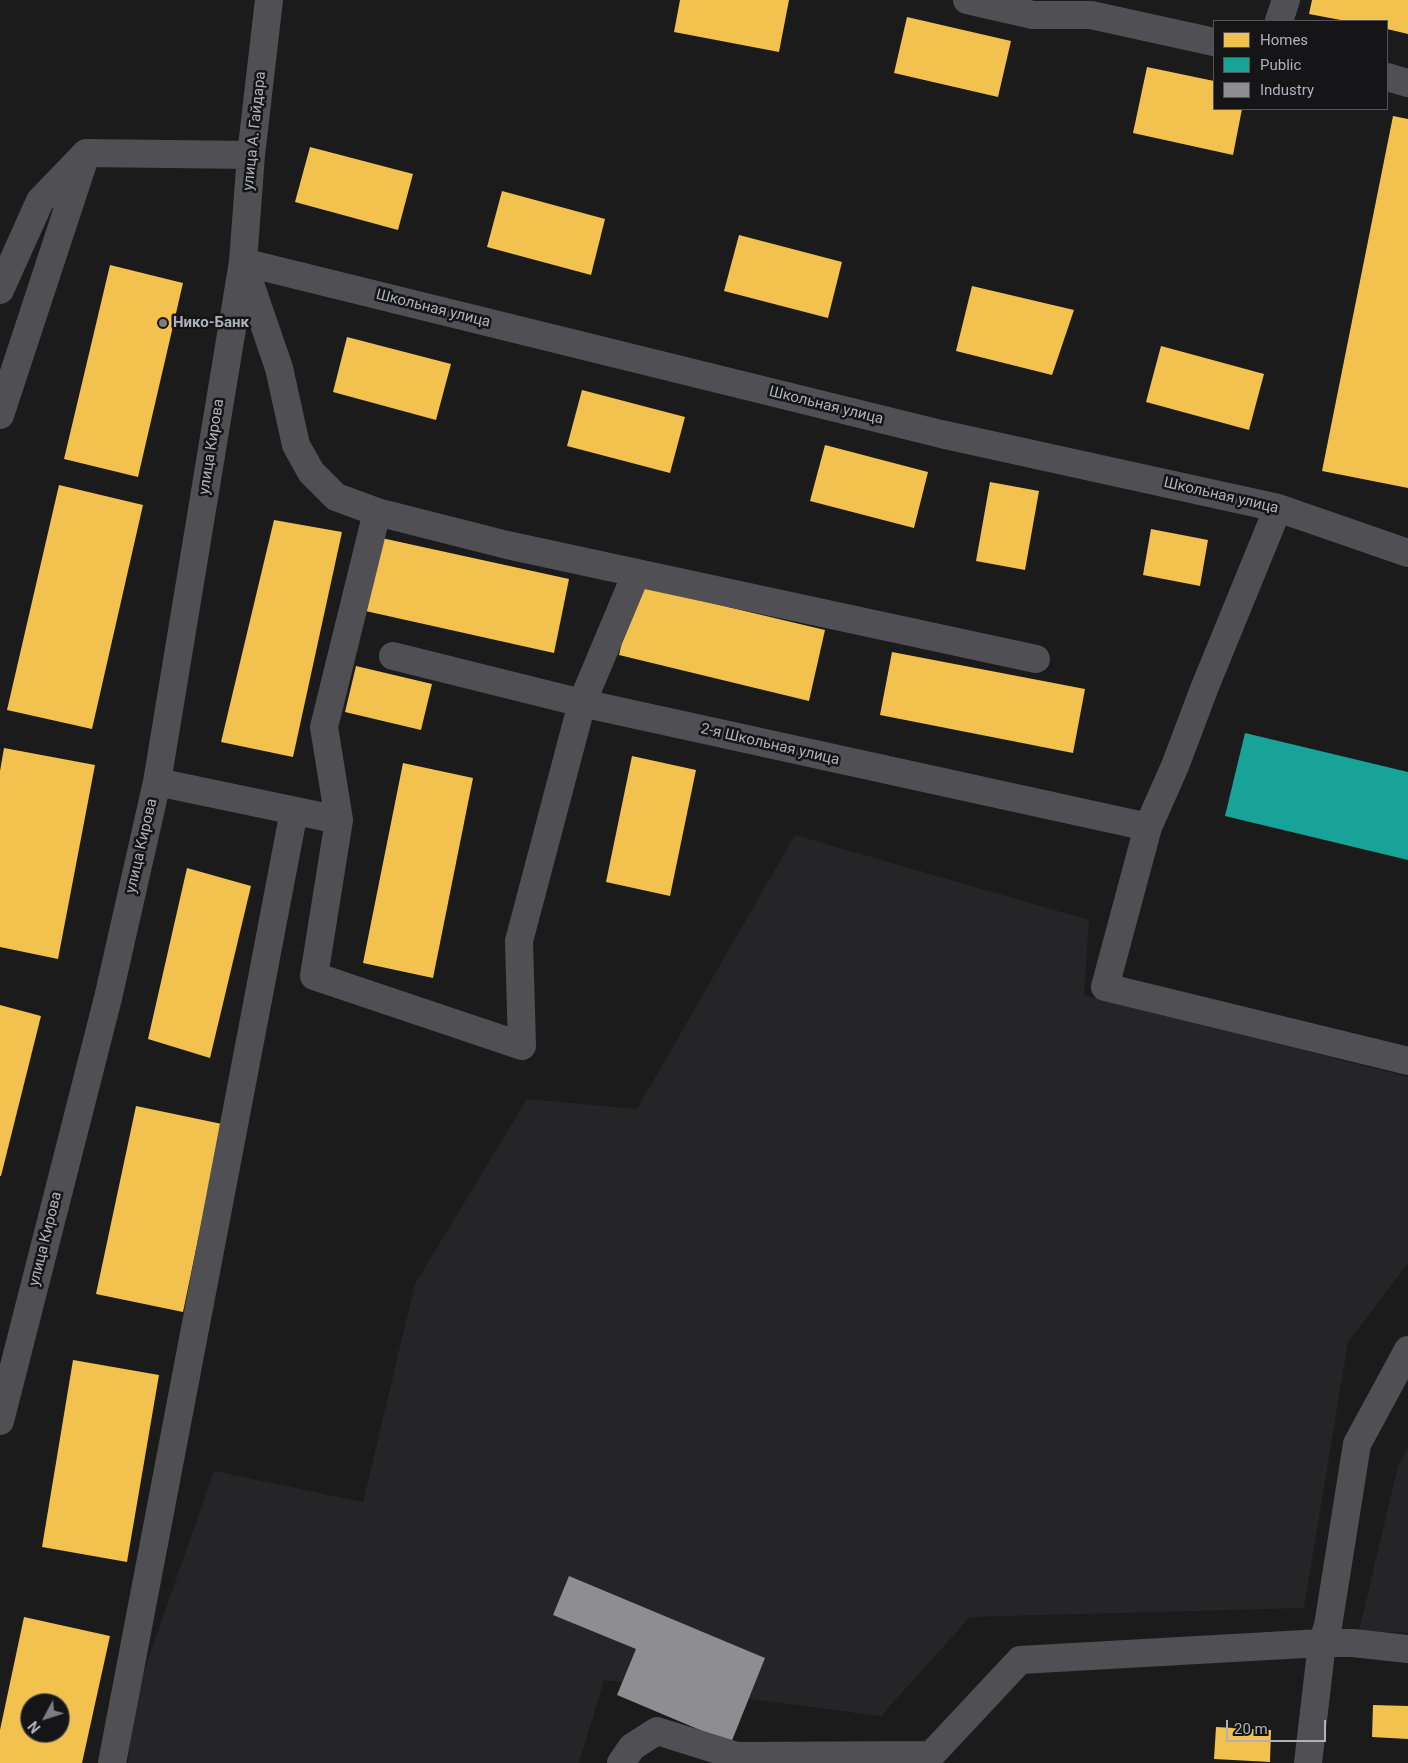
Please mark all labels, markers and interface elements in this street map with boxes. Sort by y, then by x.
legend [1213,20,1388,110]
text: Homes [1260,31,1308,49]
text: Public [1260,56,1301,74]
street label: улица А. Гайдара [240,71,270,191]
text: Industry [1260,81,1314,99]
street label: Школьная улица [374,286,492,332]
place label: Нико-Банк [173,314,249,332]
marker: Нико-Банк [157,317,169,329]
street label: Школьная улица [767,383,885,429]
street label: улица Кирова [196,398,228,496]
street label: Школьная улица [1162,474,1280,518]
street label: 2-я Школьная улица [699,720,841,770]
street label: улица Кирова [122,797,162,895]
street label: улица Кирова [26,1190,66,1288]
north arrow [20,1693,70,1743]
scale bar [1228,1710,1328,1742]
text: N [25,1718,44,1736]
text: 20 m [1234,1720,1268,1738]

